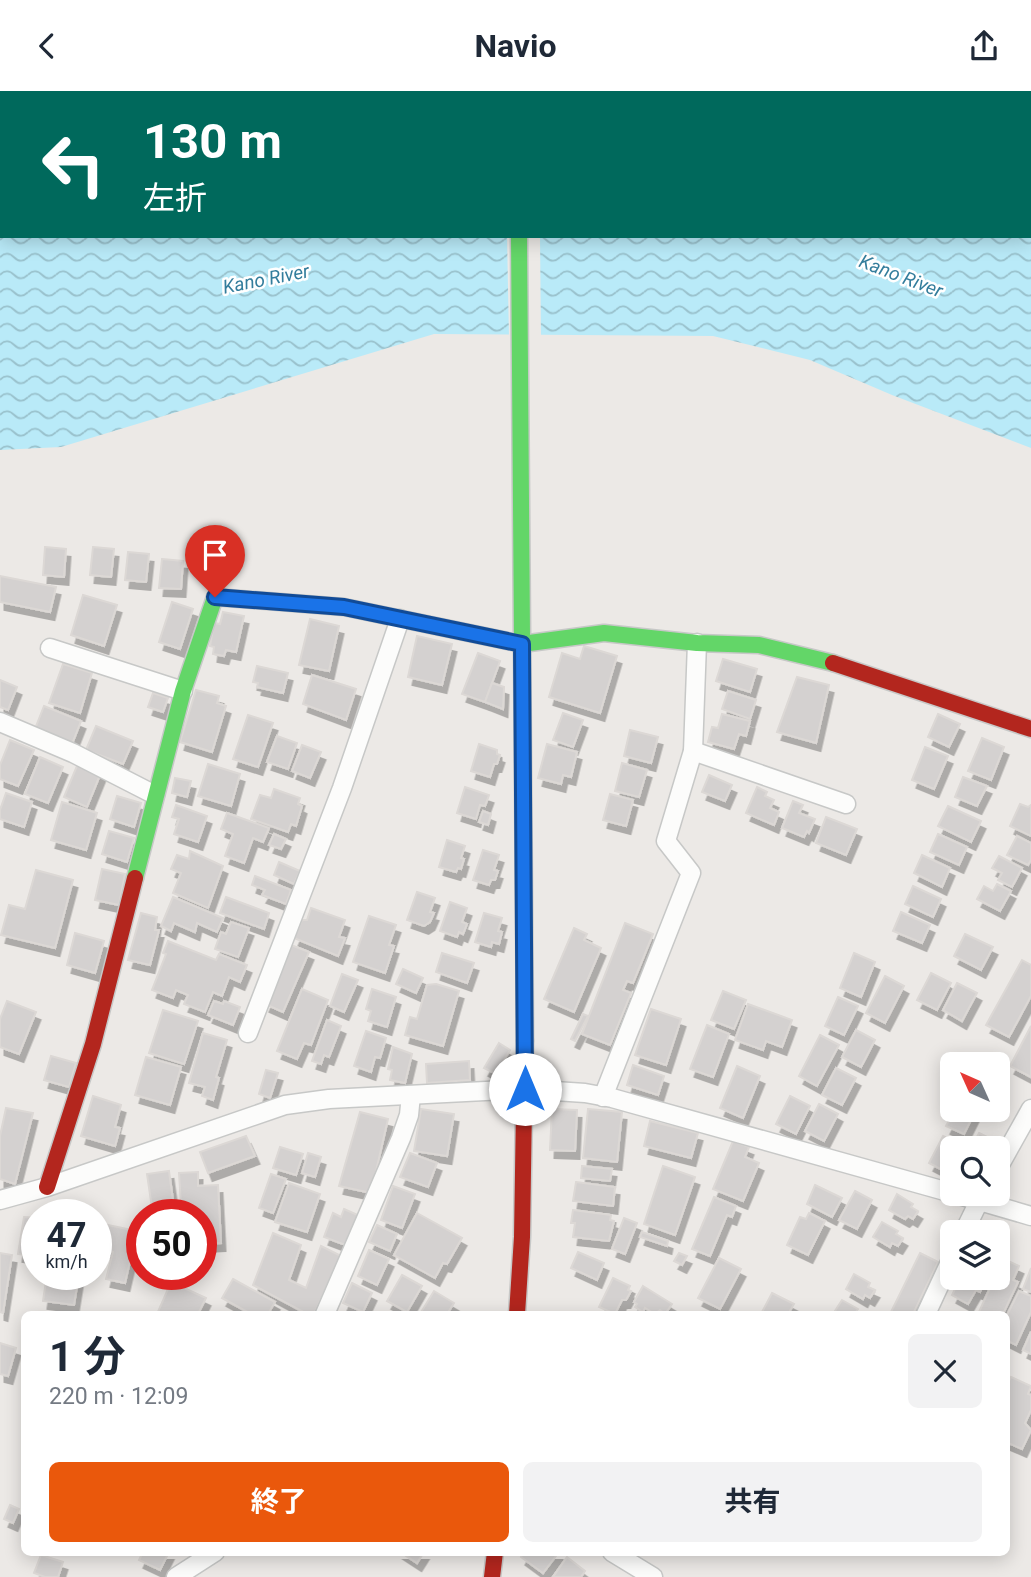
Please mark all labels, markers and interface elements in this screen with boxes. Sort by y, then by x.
icon: back [28,27,66,65]
text: Navio [474,27,557,65]
icon: share [965,27,1003,65]
text: 130 m [143,113,282,170]
icon: left [28,119,119,210]
text: 左折 [143,179,207,217]
water label: Kano River [856,250,947,303]
water label: Kano River [221,259,312,299]
pin [185,525,245,597]
icon: arrive [196,536,234,574]
position arrow [488,1052,562,1126]
north arrow [940,1052,1010,1122]
map controls [940,1052,1010,1290]
button: search [940,1136,1010,1206]
speed limit sign: 50 [126,1199,217,1290]
text: 47 [46,1215,87,1256]
button: layers [940,1220,1010,1290]
text: km/h [45,1251,88,1272]
text: 1 分 [49,1332,126,1381]
button: close [908,1334,982,1408]
text: 220 m · 12:09 [49,1383,188,1410]
button: 終了 [49,1462,509,1542]
button: 共有 [523,1462,982,1542]

